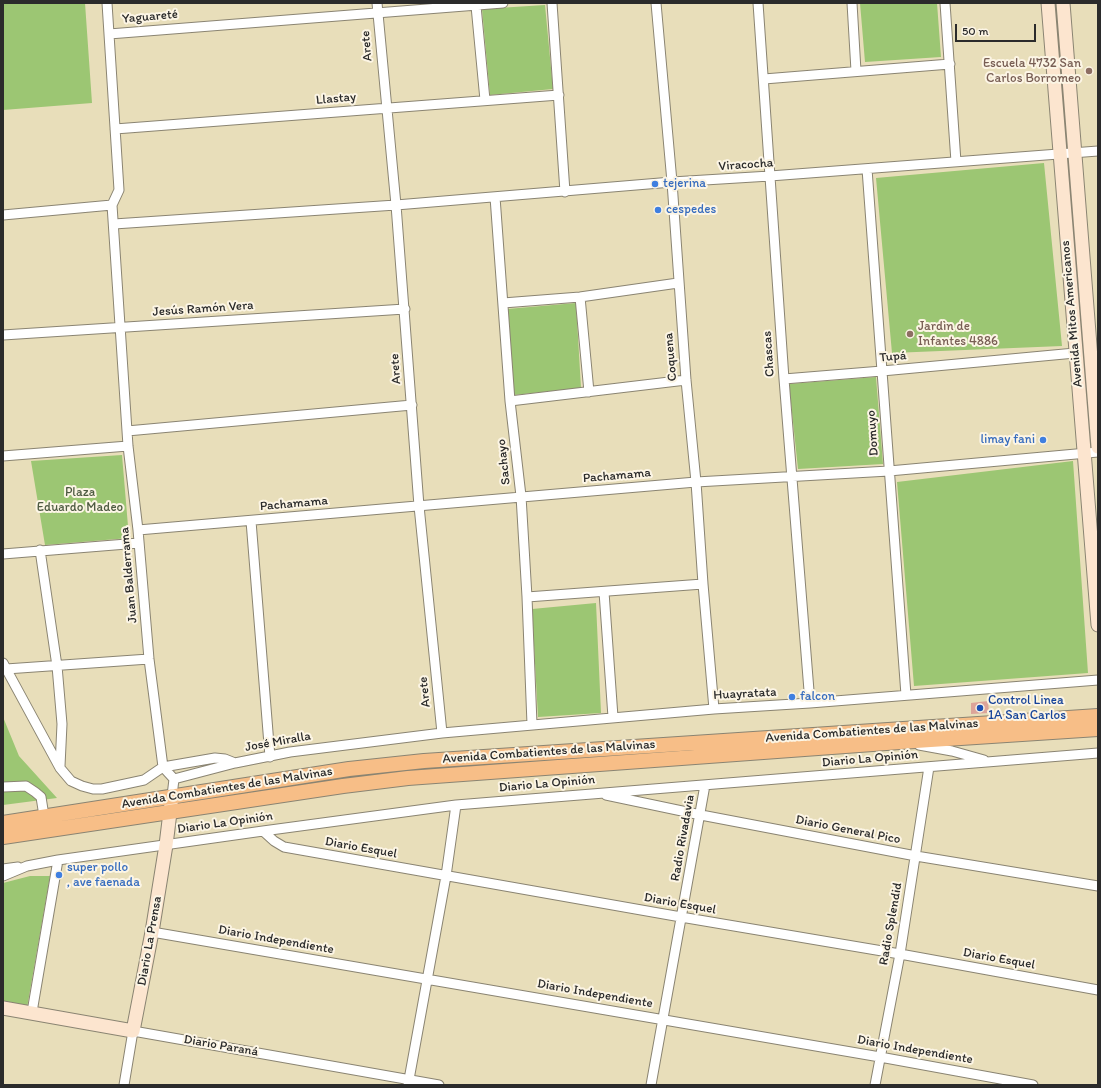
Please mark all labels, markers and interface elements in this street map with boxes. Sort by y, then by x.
street label: Yaguareté [121,7,179,27]
scale bar [957,16,1038,42]
text: 50 m [962,24,988,38]
street label: Arete [358,30,376,62]
place label: Escuela 4732 San Carlos Borromeo [983,56,1081,87]
marker: Escuela 4732 San Carlos Borromeo [1084,66,1094,76]
street label: Llastay [315,89,357,109]
street label: Viracocha [718,155,774,175]
place label: tejerina [663,176,706,192]
marker: tejerina [650,179,660,189]
place label: cespedes [666,202,716,218]
marker: cespedes [653,205,663,215]
street label: Avenida Mitos Americanos [1058,240,1086,388]
street label: Jesús Ramón Vera [152,298,254,320]
place label: Jardìn de Infantes 4886 [918,319,998,350]
marker: Jardìn de Infantes 4886 [905,329,915,339]
street label: Chascas [760,330,778,378]
street label: Coquena [661,332,681,382]
street label: Tupá [879,348,907,366]
street label: Arete [387,353,405,385]
street label: Domuyo [864,410,882,456]
place label: limay fani [980,432,1035,448]
marker: limay fani [1038,435,1048,445]
street label: Sachayo [494,438,514,486]
street label: Pachamama [582,465,652,487]
park label: Plaza Eduardo Madeo [37,485,123,516]
street label: Pachamama [259,493,329,515]
street label: Juan Balderrama [117,526,141,624]
street label: Arete [416,676,434,708]
street label: Huayratata [713,685,777,703]
place label: falcon [800,689,835,705]
marker: falcon [787,692,797,702]
place label: Control Linea 1A San Carlos [988,693,1066,724]
marker: Control Linea 1A San Carlos [975,703,985,713]
street label: Avenida Combatientes de las Malvinas [765,716,979,746]
street label: José Miralla [244,729,312,755]
street label: Avenida Combatientes de las Malvinas [442,737,656,767]
street label: Diario La Opinión [821,747,919,771]
street label: Avenida Combatientes de las Malvinas [120,764,334,812]
street label: Diario La Opinión [498,772,596,796]
street label: Radio Rivadavia [668,793,698,883]
street label: Diario La Opinión [176,809,274,837]
street label: Diario General Pico [794,812,902,848]
street label: Diario Esquel [324,834,398,862]
place label: super pollo , ave faenada [67,860,140,891]
marker: super pollo , ave faenada [54,870,64,880]
street label: Radio Splendid [876,882,906,966]
street label: Diario Esquel [643,890,717,918]
street label: Diario La Prensa [134,895,166,987]
street label: Diario Independiente [217,922,335,958]
street label: Diario Esquel [962,945,1036,973]
street label: Diario Independiente [536,976,654,1012]
street label: Diario Paraná [183,1032,259,1060]
street label: Diario Independiente [856,1032,974,1068]

